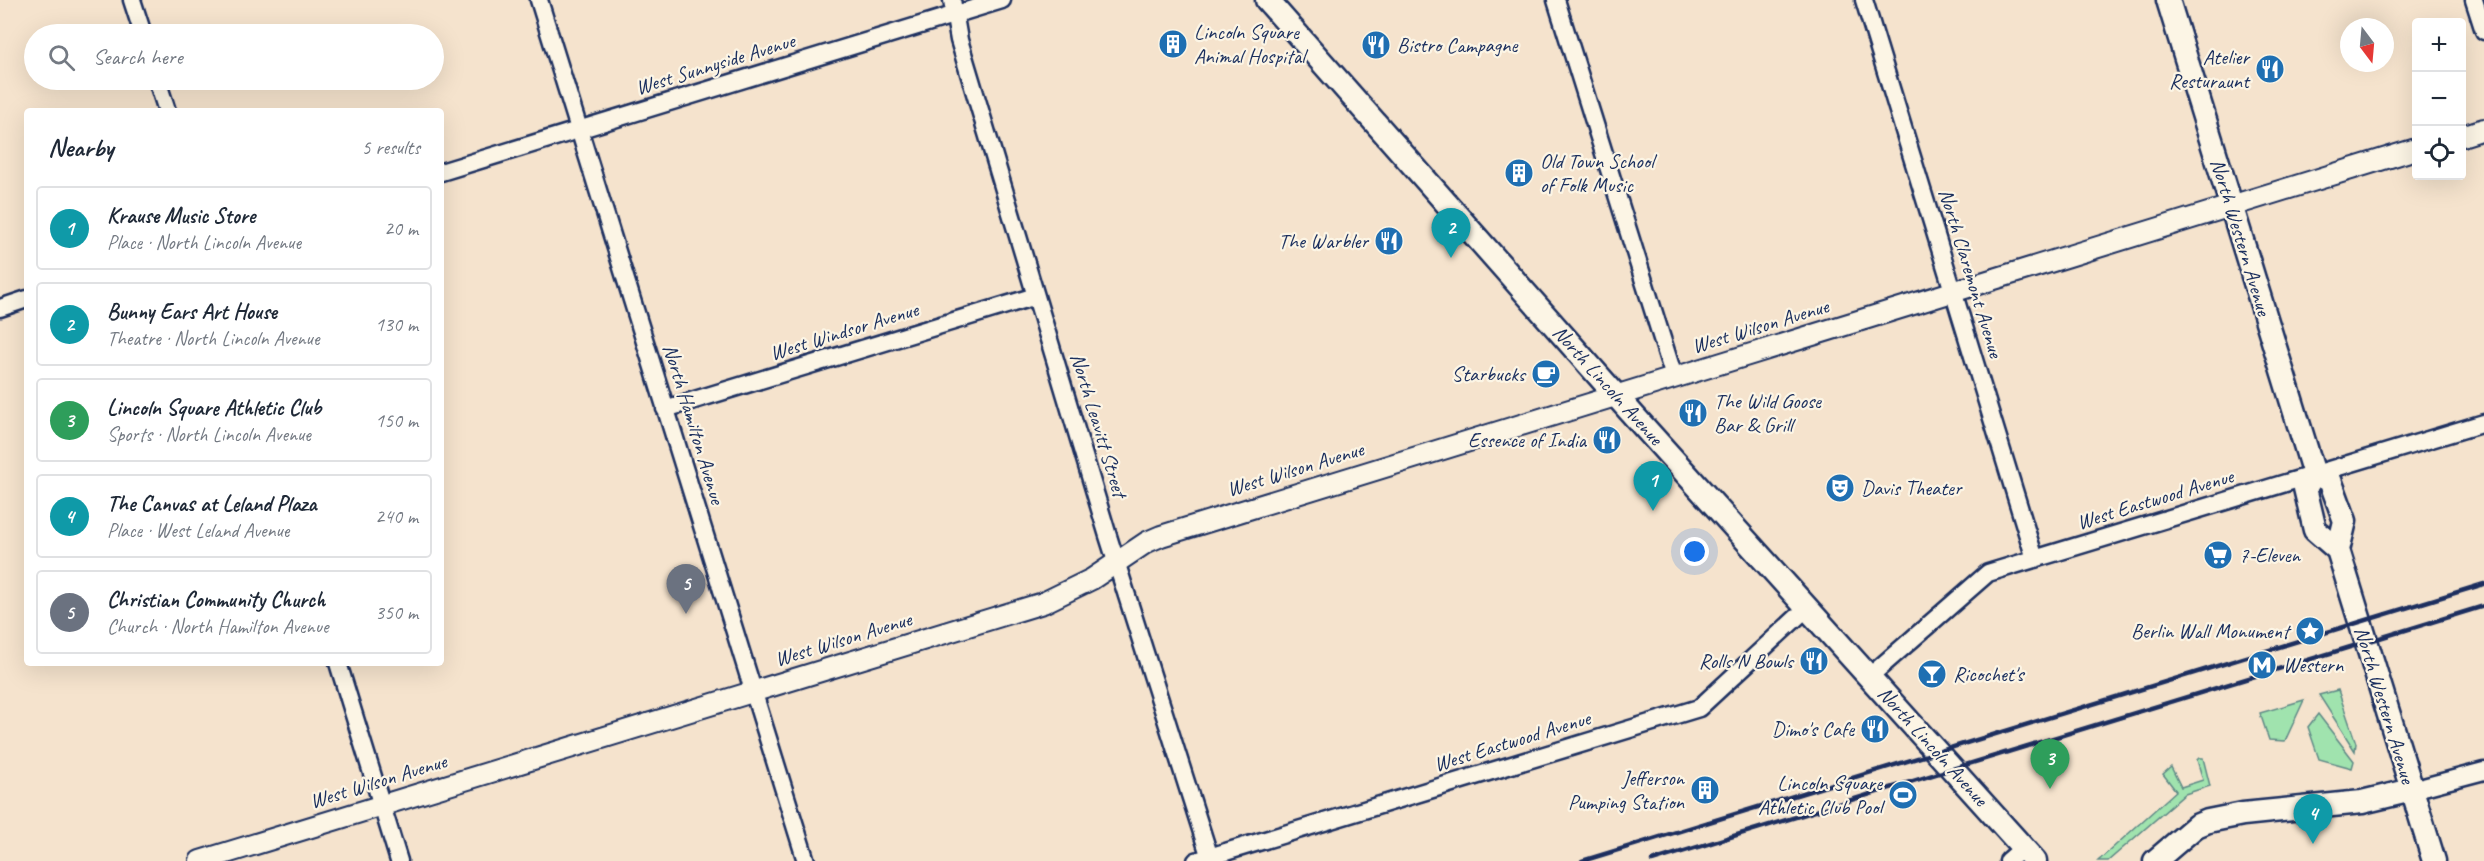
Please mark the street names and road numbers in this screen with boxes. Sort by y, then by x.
street label: West Sunnyside Avenue [632,27,800,101]
street label: North Western Avenue [2205,156,2278,320]
street label: North Claremont Avenue [1933,185,2009,362]
street label: West Wilson Avenue [1689,293,1833,359]
street label: West Windsor Avenue [767,296,922,366]
street label: North Lincoln Avenue [1547,320,1670,451]
street label: North Hamilton Avenue [657,341,731,509]
street label: North Leavitt Street [1065,350,1134,503]
street label: West Wilson Avenue [1224,436,1368,502]
street label: West Eastwood Avenue [2074,462,2238,535]
street label: West Wilson Avenue [772,606,916,672]
street label: North Western Avenue [2349,624,2422,788]
street label: North Lincoln Avenue [1872,681,1995,812]
street label: West Eastwood Avenue [1431,704,1595,777]
street label: West Wilson Avenue [307,748,451,814]

